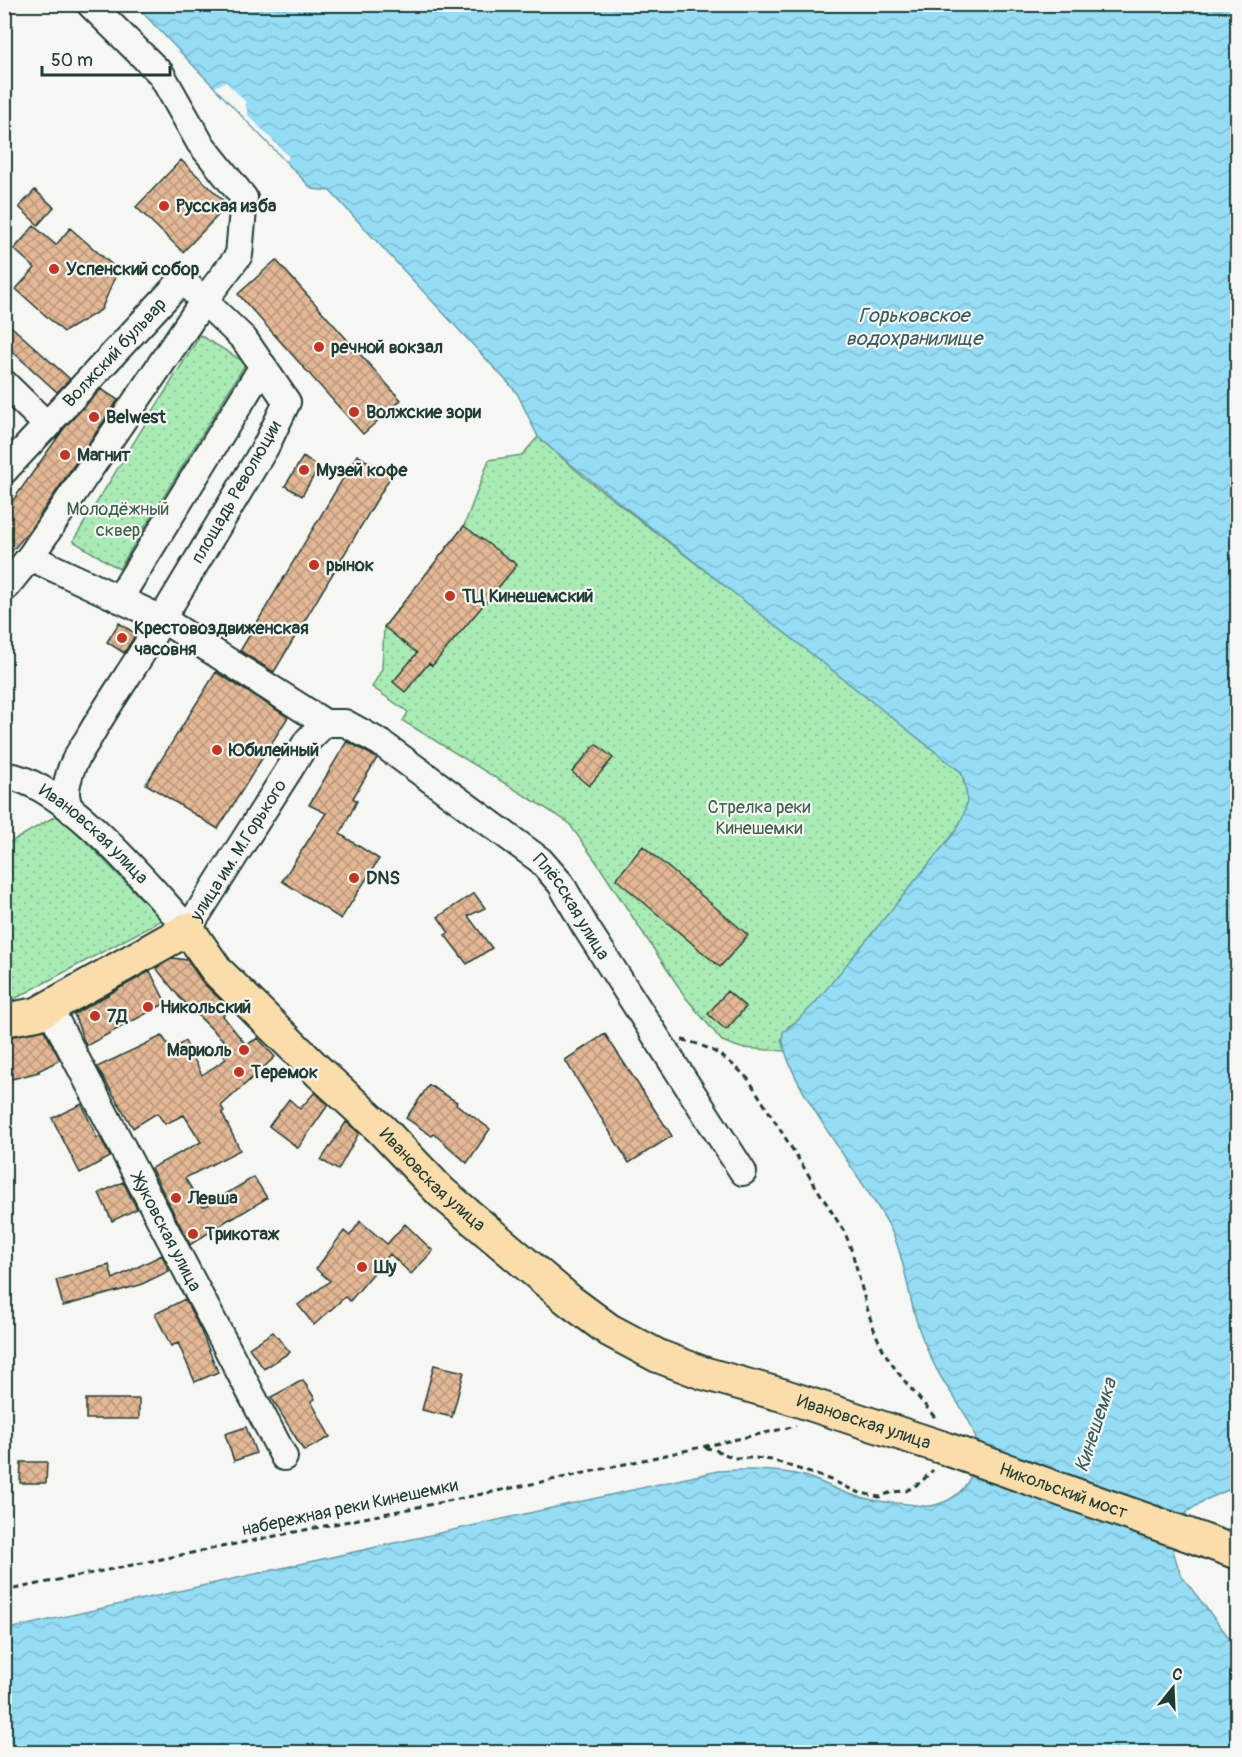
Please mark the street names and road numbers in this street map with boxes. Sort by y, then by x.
street label: Волжский бульвар [58,293,171,412]
street label: площадь Революции [186,417,287,568]
street label: улица им. М.Горького [185,775,292,926]
street label: Ивановская улица [35,779,153,889]
street label: Плёсская улица [528,849,615,964]
street label: Ивановская улица [374,1123,490,1237]
street label: Жуковская улица [124,1167,207,1295]
street label: Ивановская улица [794,1390,934,1455]
street label: Никольский мост [996,1458,1131,1524]
street label: набережная реки Кинешемки [240,1473,460,1542]

